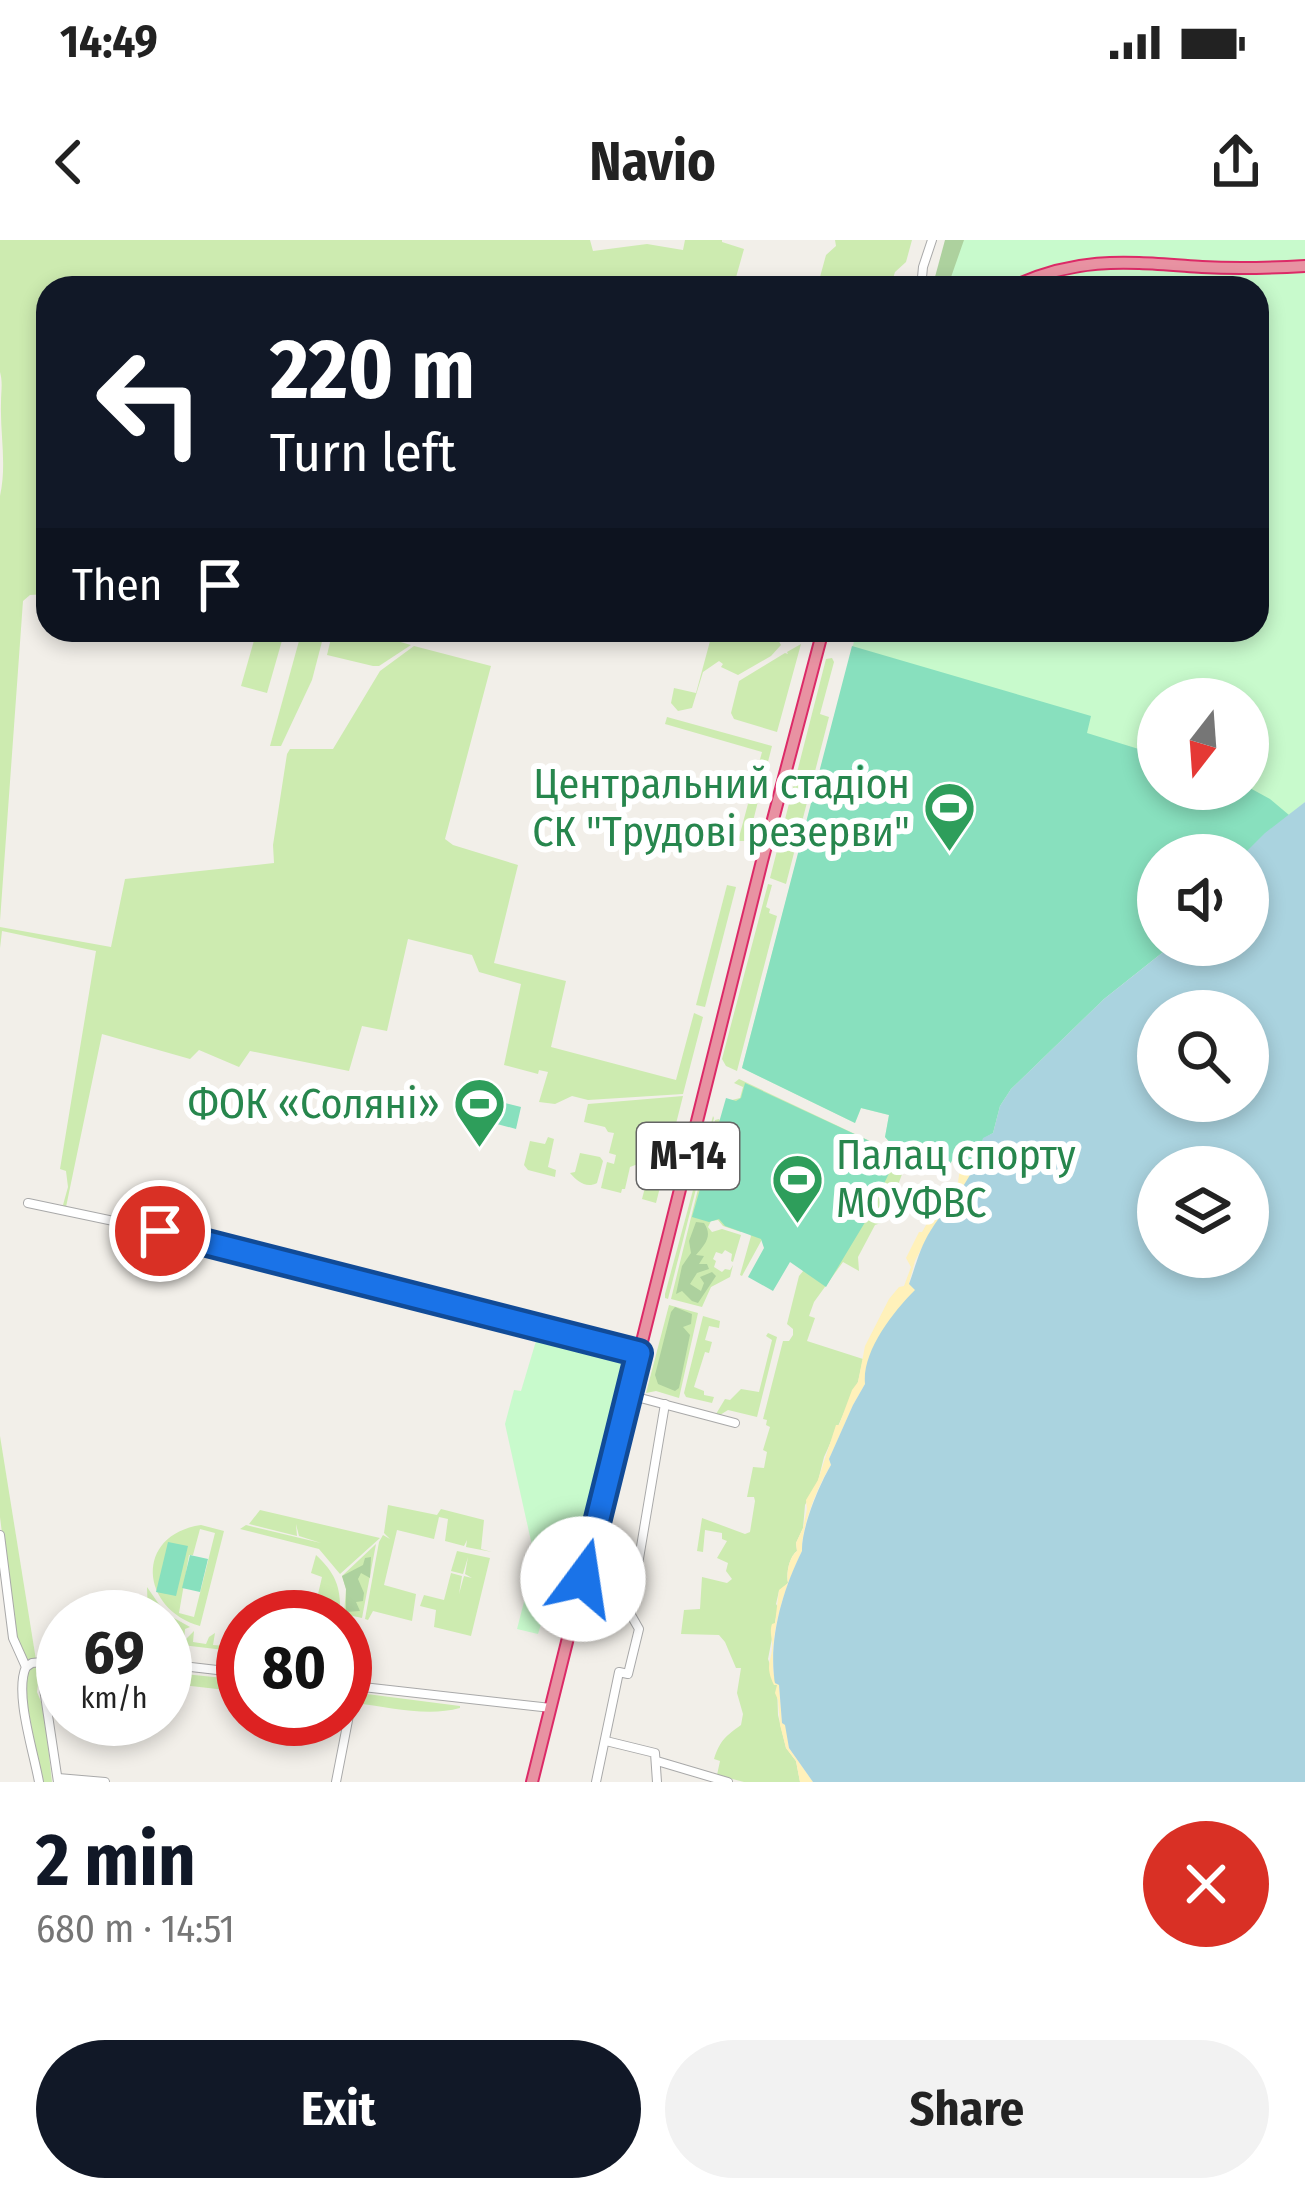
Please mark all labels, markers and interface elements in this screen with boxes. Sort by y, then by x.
text: 14:49 [60,15,158,69]
icon: back [36,129,102,195]
icon: share [1203,129,1269,195]
text: Navio [589,130,716,194]
text: 220 m [270,319,475,420]
icon: left [72,324,228,480]
text: Turn left [270,421,456,485]
icon: arrive [187,552,253,618]
text: Then [72,558,163,612]
north arrow [1137,678,1269,810]
map controls [1137,678,1269,1278]
place label: Центральний стадіон СК "Трудові резерви" [532,759,910,857]
sports icon: Центральний стадіон СК "Трудові резерви" [921,780,977,854]
button: sound [1137,834,1269,966]
button: search [1137,990,1269,1122]
sports icon: ФОК «Соляні» [451,1076,507,1150]
place label: ФОК «Соляні» [188,1079,440,1129]
road number: М-14 [637,1123,739,1189]
place label: Палац спорту МОУФВС [836,1130,1076,1228]
button: layers [1137,1146,1269,1278]
sports icon: Палац спорту МОУФВС [769,1151,825,1225]
pin [109,1180,211,1282]
icon: arrive [127,1198,193,1264]
position arrow [520,1516,646,1642]
speed limit sign: 80 [216,1590,372,1746]
text: 69 [83,1617,145,1689]
text: km/h [81,1680,147,1716]
text: 2 min [36,1818,196,1904]
button: close [1143,1821,1269,1947]
text: 680 m · 14:51 [36,1906,235,1952]
button: Exit [36,2040,641,2178]
button: Share [665,2040,1269,2178]

